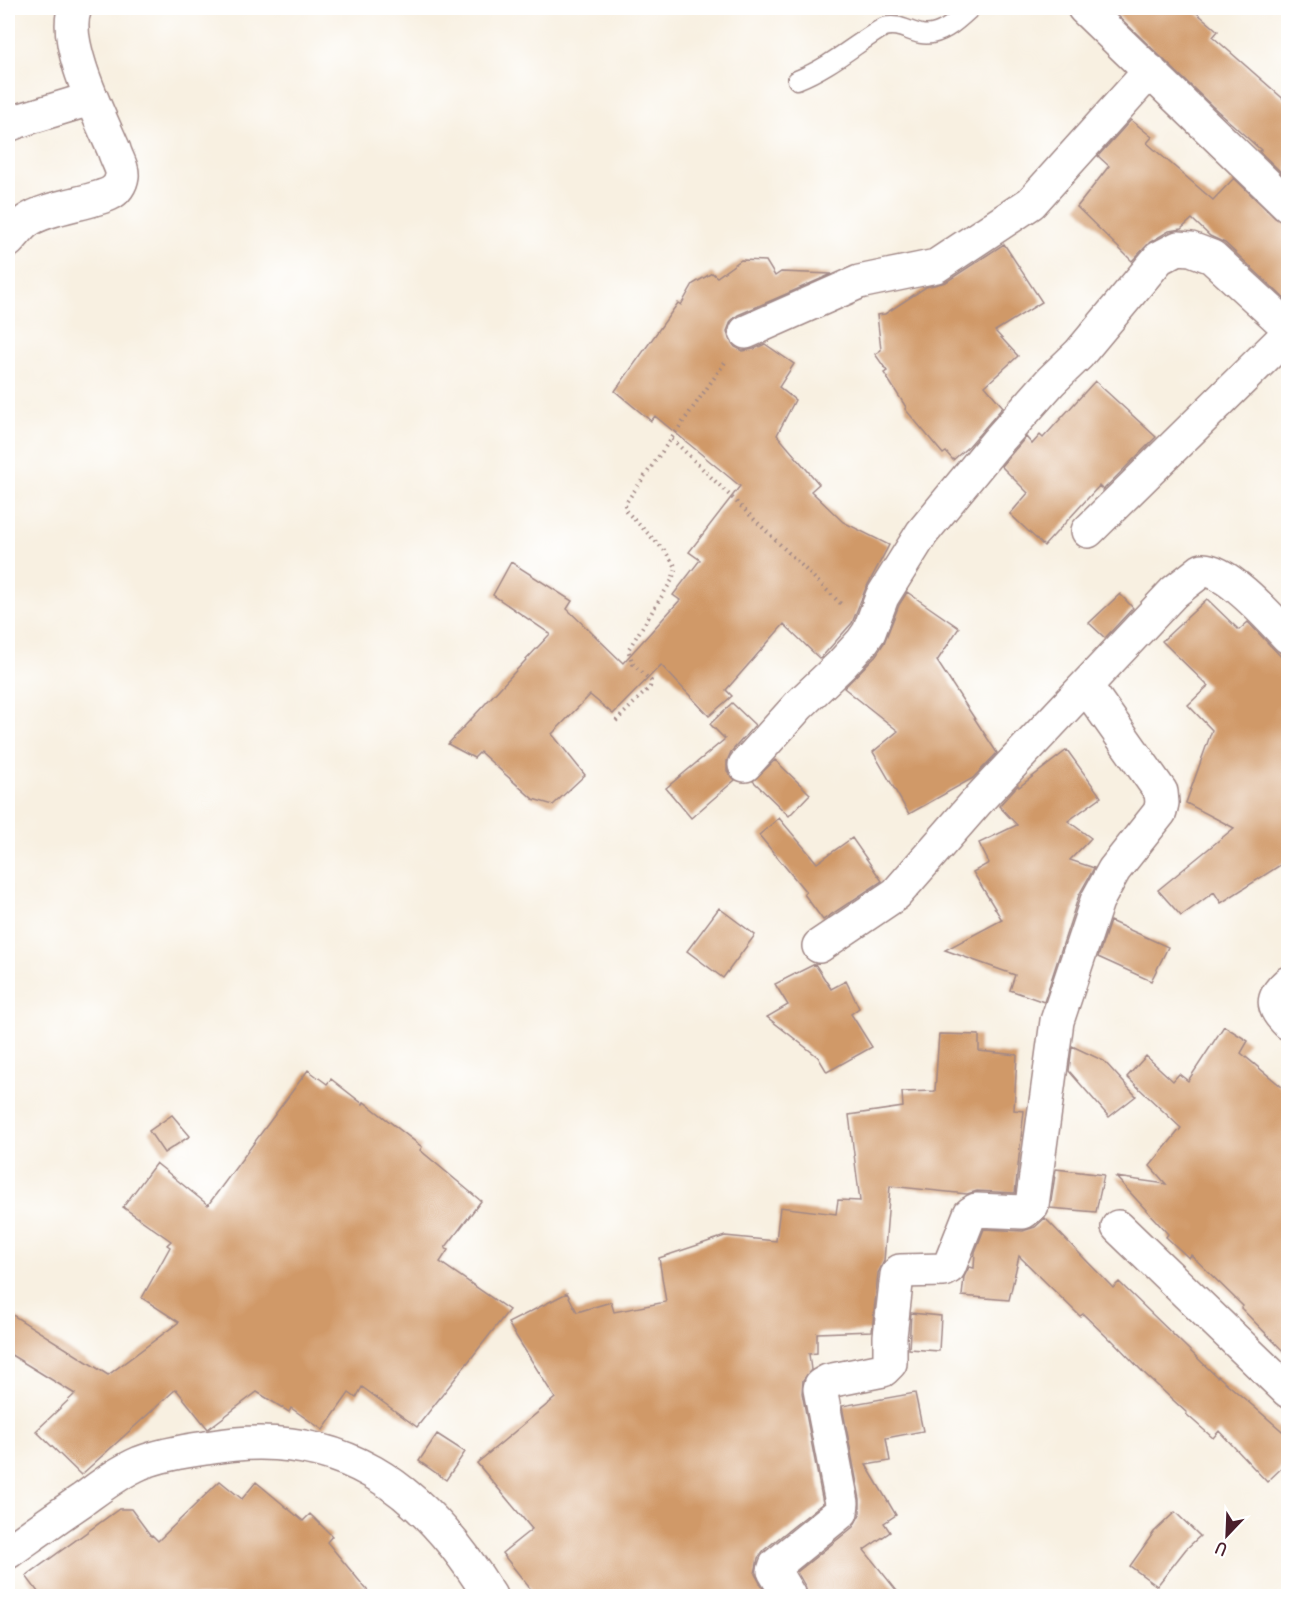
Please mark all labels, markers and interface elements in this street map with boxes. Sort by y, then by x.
north arrow [1197,1505,1257,1565]
text: U [1212,1537,1230,1560]

